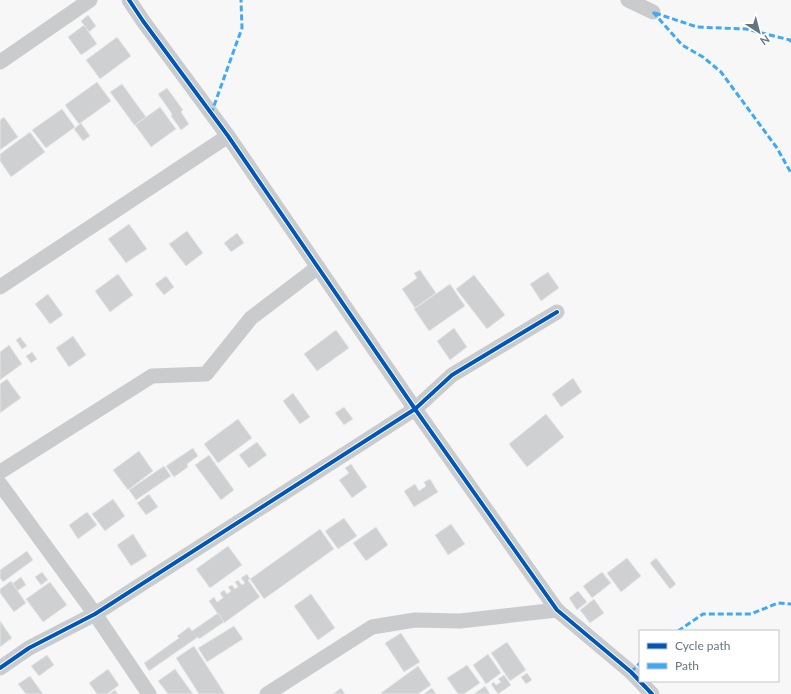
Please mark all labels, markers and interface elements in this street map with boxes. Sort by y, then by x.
north arrow [739,12,779,52]
text: N [758,33,772,48]
legend [639,630,779,682]
text: Cycle path [675,638,730,653]
text: Path [675,658,699,673]

